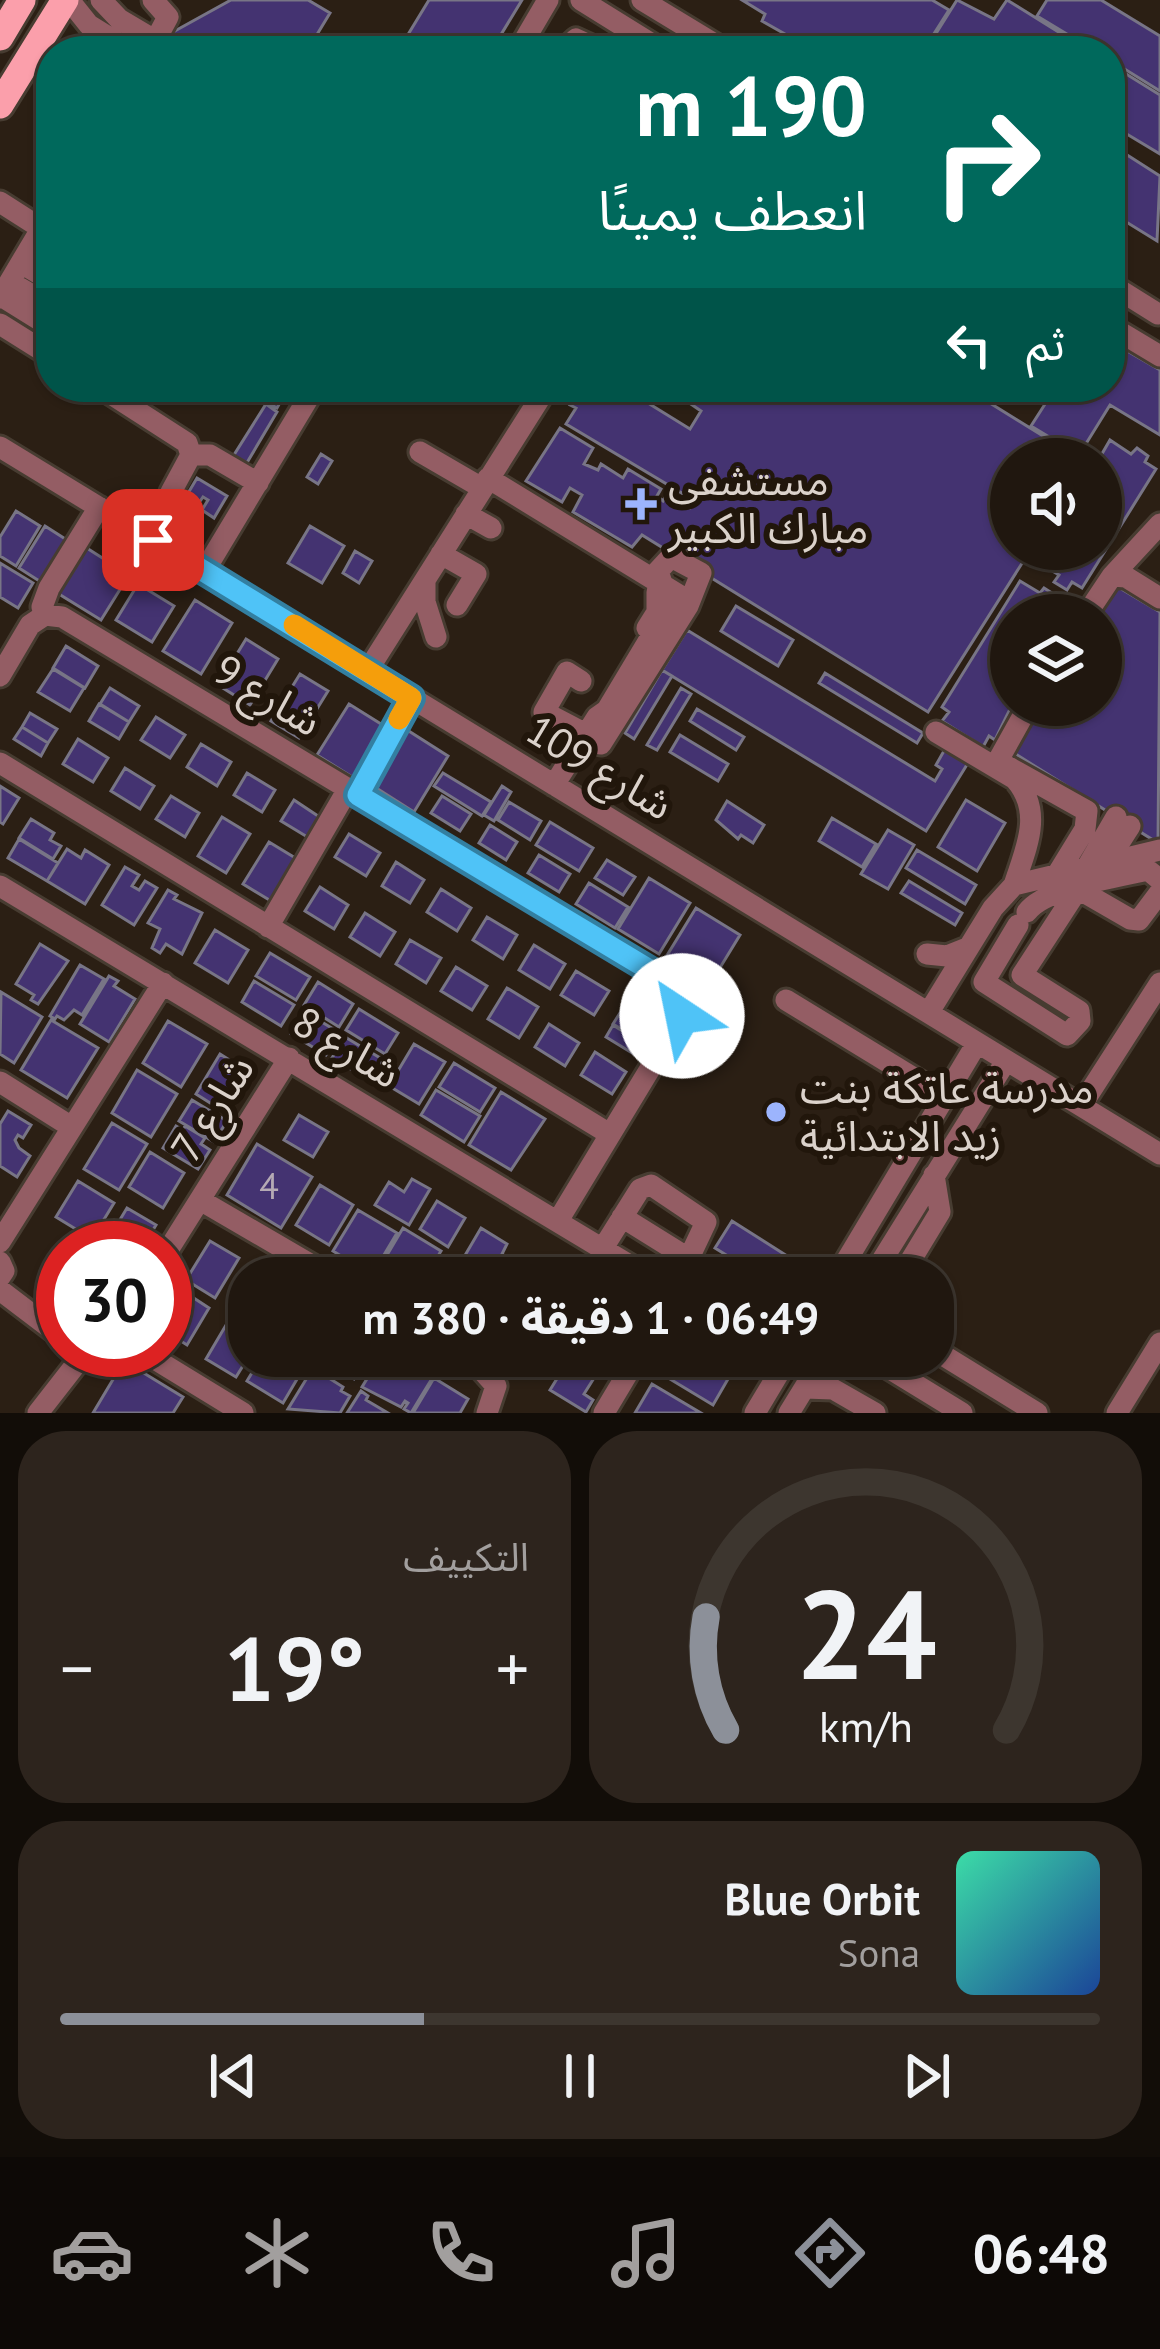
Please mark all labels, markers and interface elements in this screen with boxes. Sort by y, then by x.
text: 190 m [635,50,867,159]
icon: right [909,84,1065,240]
text: انعطف يمينًا [598,175,867,245]
icon: left [936,312,1002,378]
text: ثم [1026,314,1065,372]
map controls [990,438,1122,726]
button: sound [990,438,1122,570]
place label: مستشفى مبارك الكبير [666,452,868,555]
marker: مستشفى مبارك الكبير [625,488,657,520]
pin [102,489,204,591]
icon: arrive [120,507,186,573]
button: layers [990,594,1122,726]
street label: شارع 9 [202,641,332,752]
street label: شارع 109 [514,701,684,836]
position arrow [619,953,745,1079]
street label: شارع 8 [281,993,411,1104]
street label: شارع 7 [158,1044,270,1174]
place label: مدرسة عاتكة بنت زيد الابتدائية [800,1060,1094,1163]
marker: مدرسة عاتكة بنت زيد الابتدائية [763,1099,789,1125]
house number: 4 [259,1162,279,1209]
speed limit sign: 30 [36,1221,192,1377]
text: 06:49 · 1 دقيقة · 380 m [363,1288,819,1346]
text: التكييف [403,1531,529,1582]
text: 24 [795,1552,936,1713]
text: 19° [224,1609,365,1726]
text: − [60,1625,93,1710]
text: + [496,1625,529,1710]
text: km/h [818,1698,913,1754]
text: Blue Orbit [724,1869,920,1927]
text: Sona [838,1927,920,1978]
icon: previous [200,2043,266,2109]
icon: pause [547,2043,613,2109]
icon: next [894,2043,960,2109]
icon: car [50,2211,134,2295]
icon: climate [235,2211,319,2295]
icon: phone [419,2211,503,2295]
icon: music [604,2211,688,2295]
icon: directions [788,2211,872,2295]
text: 06:48 [973,2218,1110,2288]

